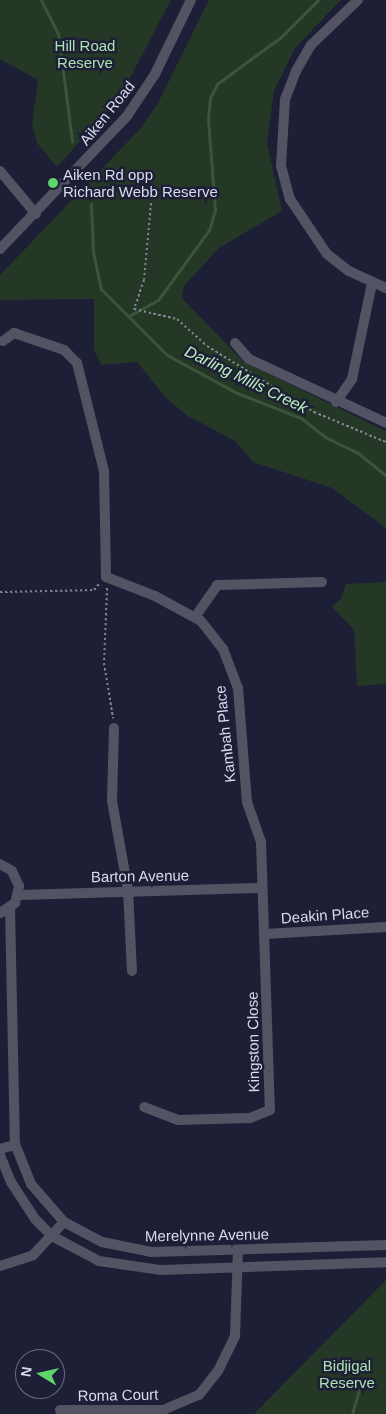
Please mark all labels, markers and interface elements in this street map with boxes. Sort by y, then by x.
park label: Hill Road Reserve [55,36,115,71]
street label: Aiken Road [76,77,138,149]
place label: Aiken Rd opp Richard Webb Reserve [63,165,218,200]
marker: Aiken Rd opp Richard Webb Reserve [47,177,59,189]
water label: Darling Mills Creek [181,342,311,418]
street label: Kambah Place [211,685,239,783]
street label: Barton Avenue [90,866,190,886]
street label: Deakin Place [280,903,370,927]
street label: Kingston Close [243,991,263,1093]
street label: Merelynne Avenue [144,1225,270,1245]
north arrow [15,1349,65,1399]
park label: Bidjigal Reserve [319,1356,375,1391]
text: N [17,1366,35,1378]
street label: Roma Court [77,1385,159,1405]

